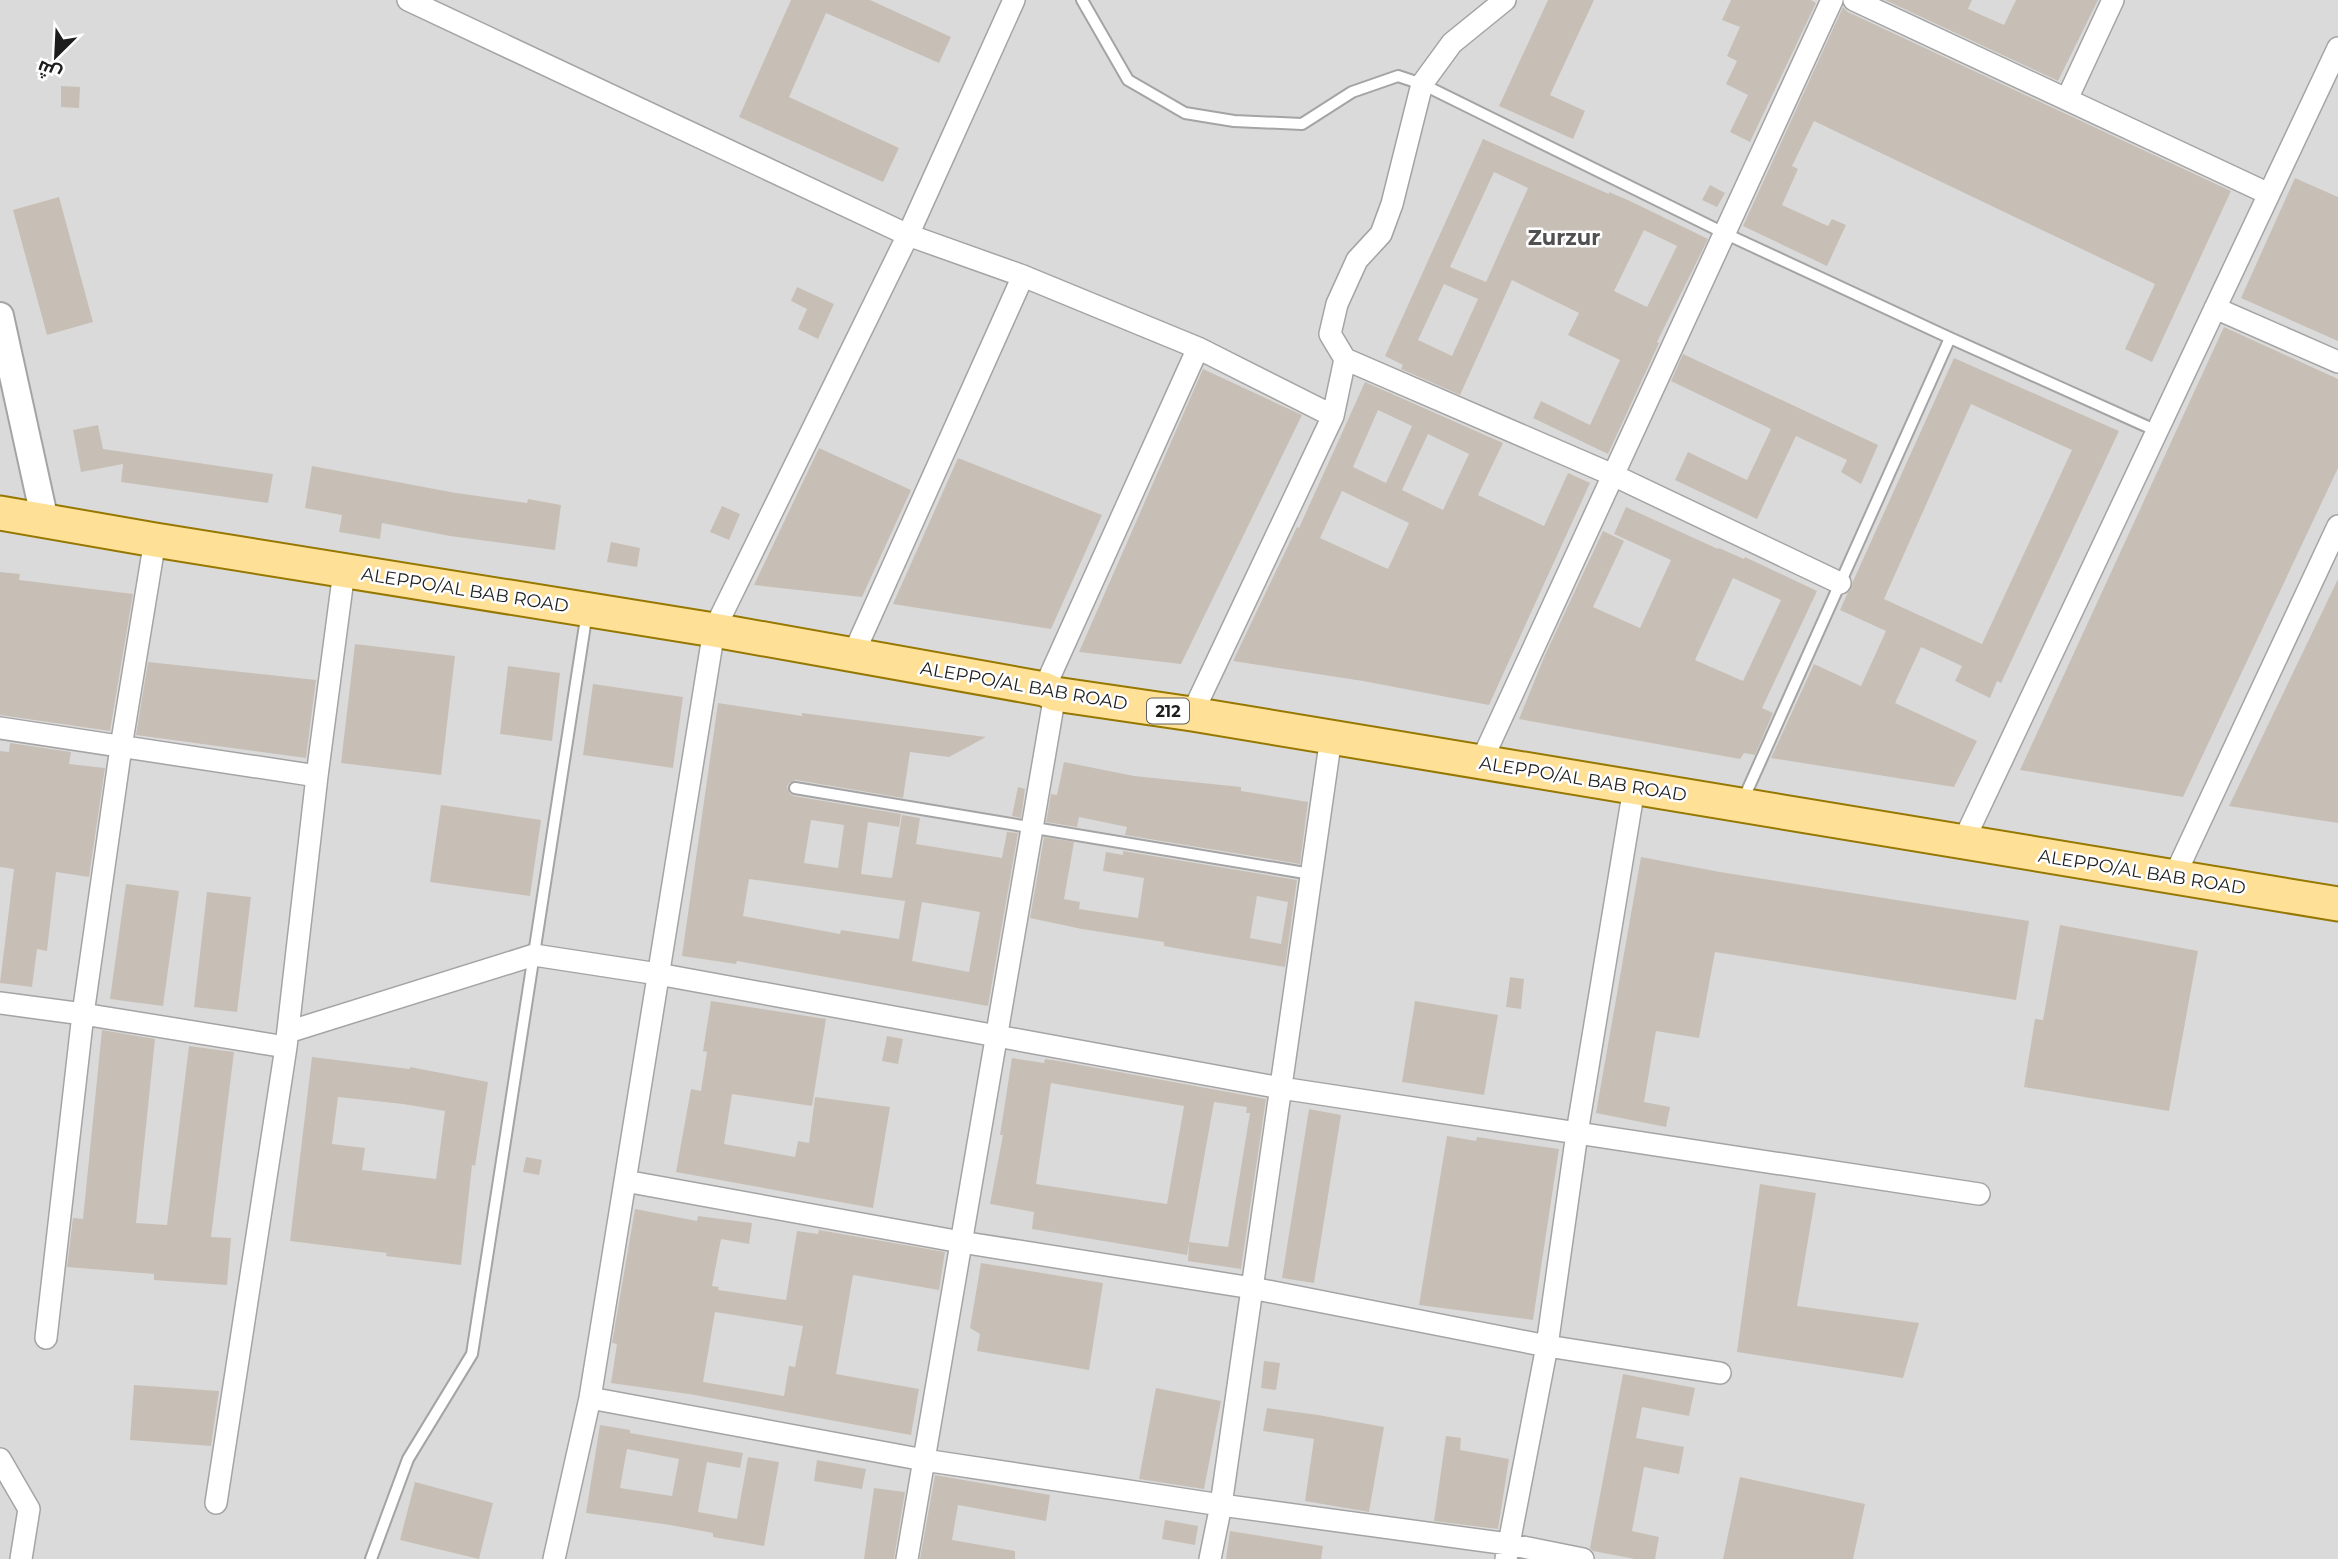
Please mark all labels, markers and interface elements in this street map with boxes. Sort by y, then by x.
north arrow [21,21,91,91]
text: ش [33,56,65,87]
district label: Zurzur [1528,225,1600,250]
street label: ALEPPO/AL BAB ROAD [360,563,570,617]
street label: ALEPPO/AL BAB ROAD [919,657,1129,715]
road number: 212 [1147,698,1189,724]
street label: ALEPPO/AL BAB ROAD [1478,752,1688,806]
street label: ALEPPO/AL BAB ROAD [2037,845,2247,899]

